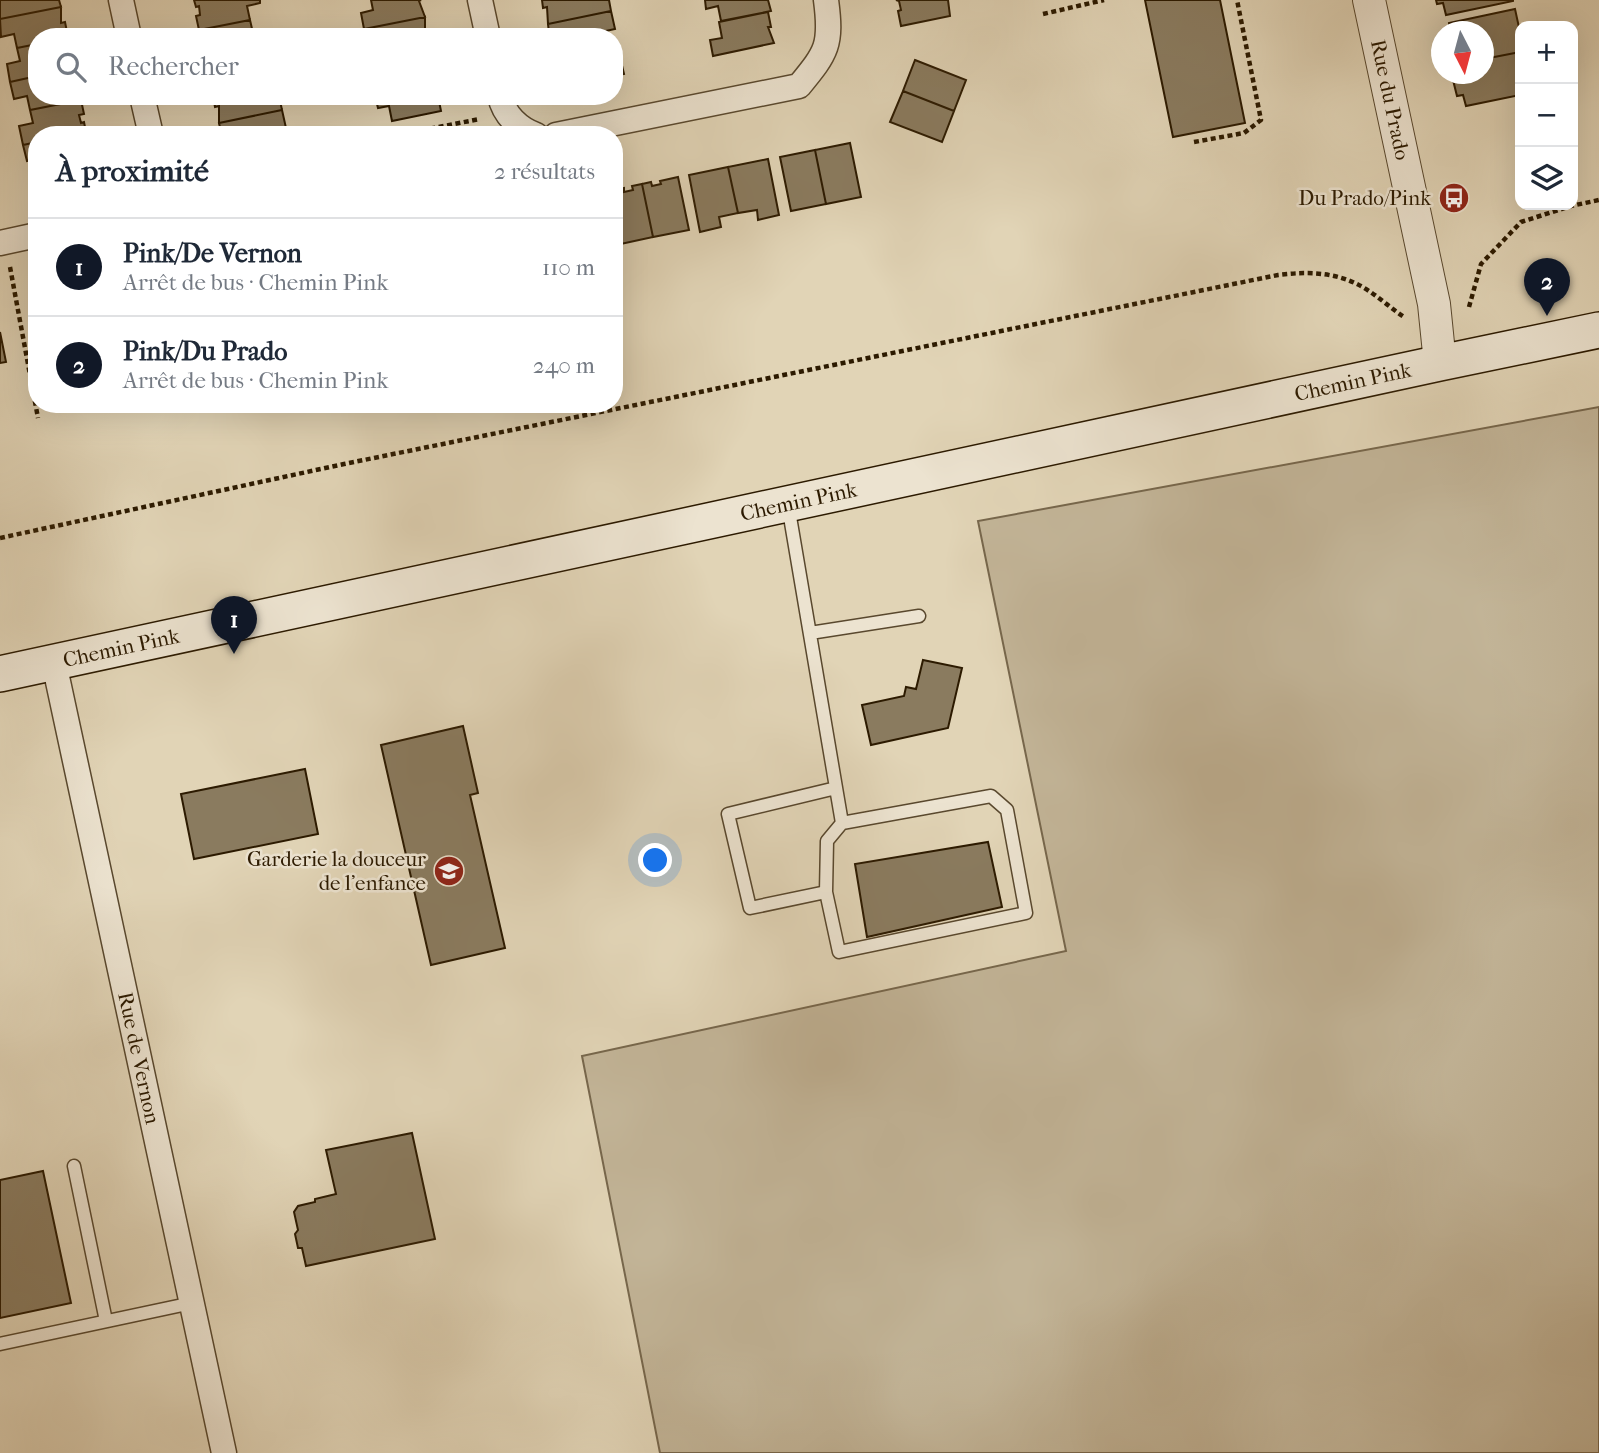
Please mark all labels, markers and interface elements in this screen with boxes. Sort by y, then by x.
north arrow [1431,21,1494,84]
map controls [1515,21,1578,210]
button: + [1515,21,1578,84]
search box [28,28,623,105]
street label: Rue du Prado [1366,37,1415,162]
icon: search [52,48,90,86]
text: Rechercher [108,51,239,82]
button: − [1515,84,1578,147]
button: layers [1515,147,1578,210]
text: À proximité [56,154,209,189]
text: 2 résultats [494,158,595,185]
bus stop icon: Du Prado/Pink [1437,181,1471,215]
place label: Du Prado/Pink [1298,186,1431,210]
text: Pink/De Vernon [123,238,302,269]
text: 1 [75,254,83,281]
text: 110 m [542,254,595,281]
pin: 2 [1524,258,1570,316]
text: Arrêt de bus · Chemin Pink [123,269,388,296]
text: Pink/Du Prado [123,336,287,367]
text: 2 [73,352,85,379]
text: 240 m [533,352,595,379]
street label: Chemin Pink [1292,358,1413,406]
text: Arrêt de bus · Chemin Pink [123,367,388,394]
street label: Chemin Pink [738,477,859,526]
pin: 1 [211,596,257,654]
street label: Chemin Pink [61,624,182,672]
your location [638,843,672,877]
place label: Garderie la douceur de l'enfance [247,847,426,895]
school or university icon: Garderie la douceur de l'enfance [432,854,466,888]
street label: Rue de Vernon [113,990,165,1126]

